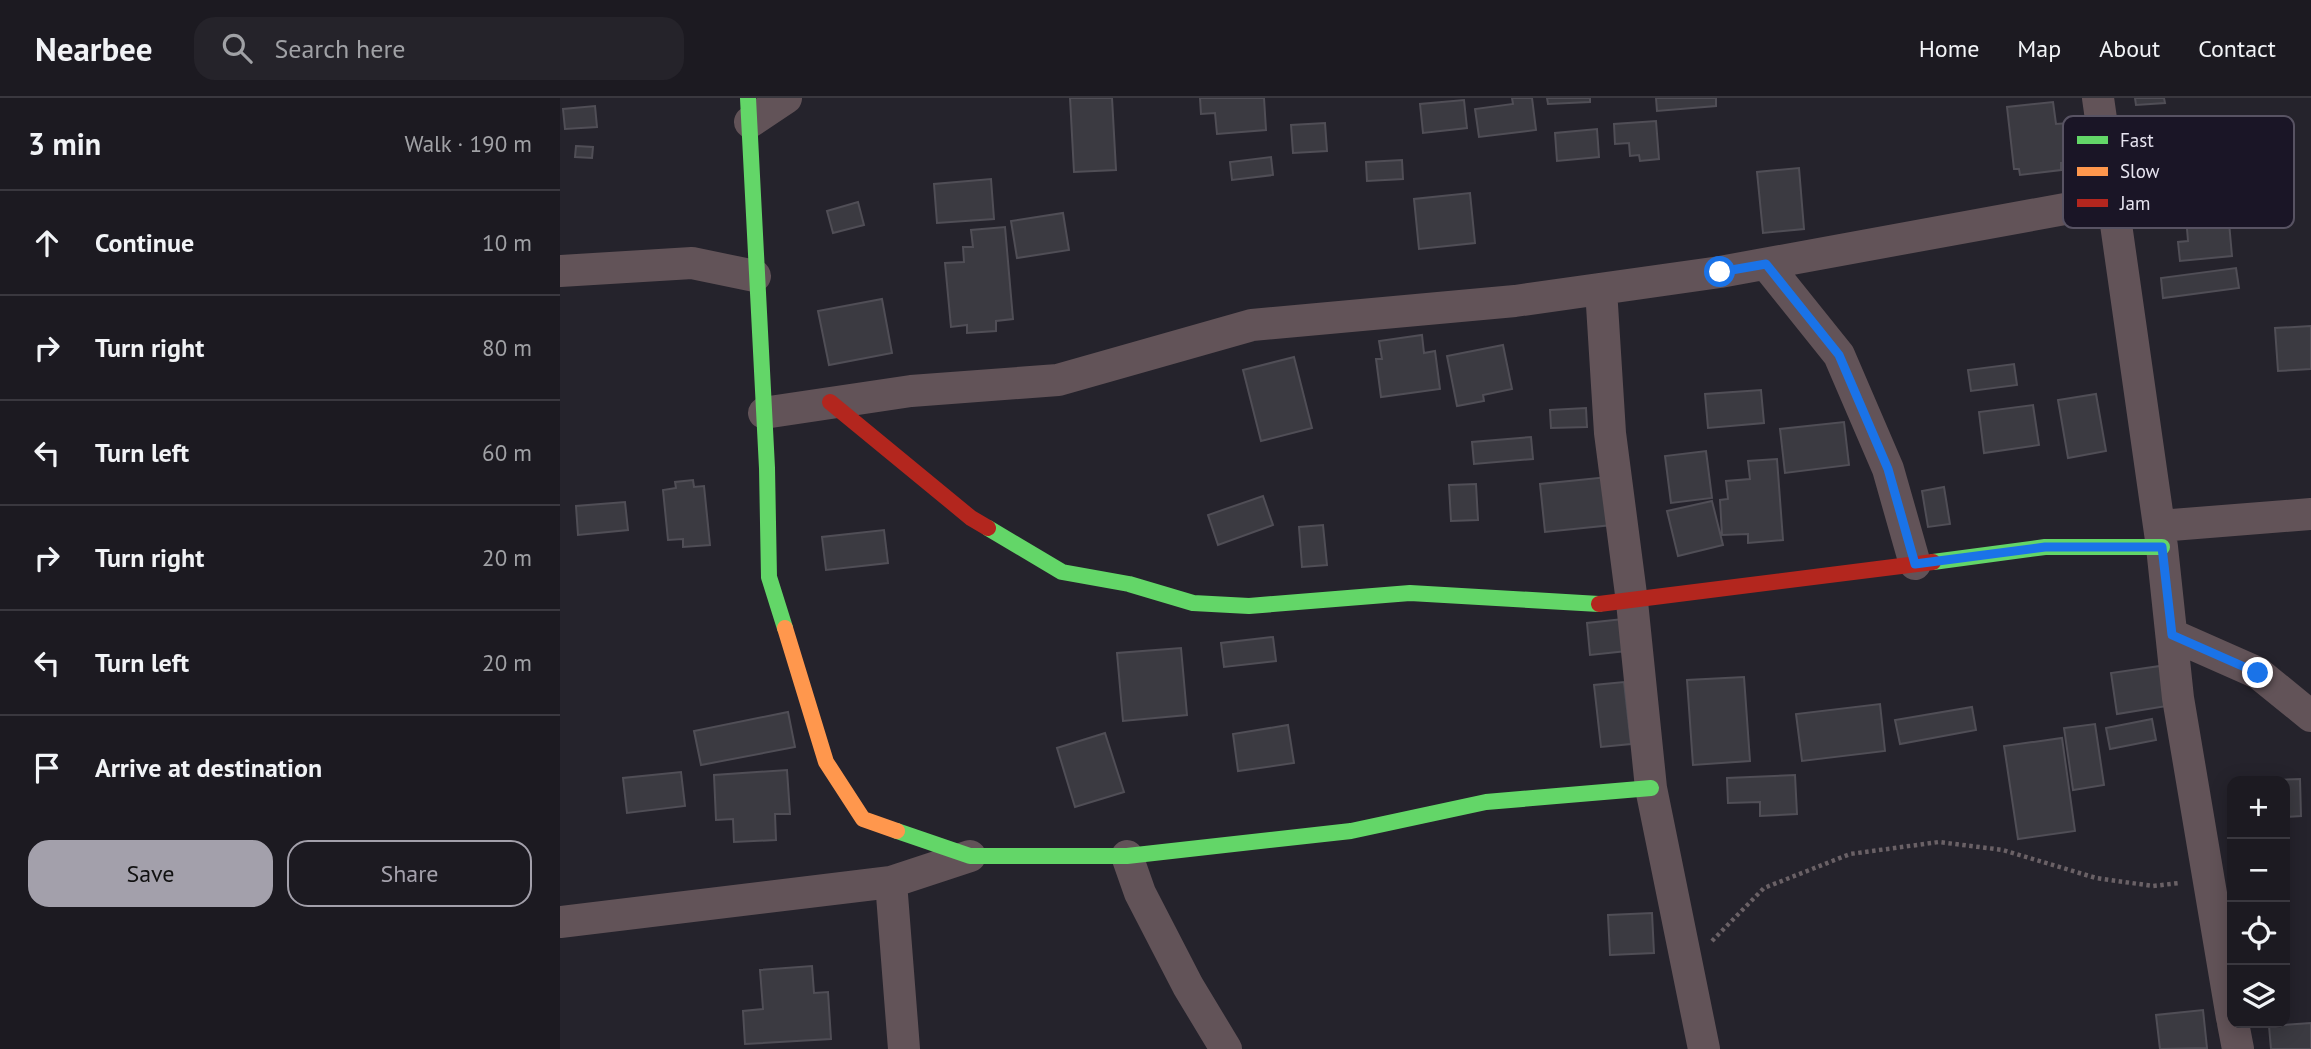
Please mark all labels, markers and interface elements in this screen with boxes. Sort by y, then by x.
search box [194,17,684,80]
text: Nearbee [35,27,152,70]
icon: search [218,29,256,67]
text: Search here [274,32,406,65]
text: Home [1919,33,1979,64]
text: Map [2017,33,2061,64]
text: About [2099,33,2160,64]
text: Contact [2198,33,2276,64]
legend [2063,116,2294,228]
text: 3 min [28,124,101,163]
text: Fast [2120,128,2154,152]
text: Walk · 190 m [405,129,532,158]
text: Slow [2120,159,2160,183]
text: Jam [2119,191,2150,215]
icon: ahead [28,224,66,262]
text: Continue [95,226,194,259]
text: 10 m [482,228,532,257]
route start [1704,256,1735,287]
icon: right [28,329,66,367]
text: Turn right [95,331,204,364]
text: 80 m [482,333,532,362]
icon: left [28,434,66,472]
text: Turn left [95,436,189,469]
text: 60 m [482,438,532,467]
icon: right [28,539,66,577]
text: Turn right [95,541,204,574]
text: 20 m [482,543,532,572]
icon: left [28,644,66,682]
text: Turn left [95,646,189,679]
text: 20 m [482,648,532,677]
route end [2242,657,2273,688]
icon: arrive [28,749,66,787]
text: Arrive at destination [95,751,322,784]
map controls [2227,776,2290,1028]
button: + [2227,776,2290,839]
button: − [2227,839,2290,902]
button: Save [28,840,273,907]
button: Share [287,840,532,907]
button: locate [2227,902,2290,965]
button: layers [2227,965,2290,1028]

